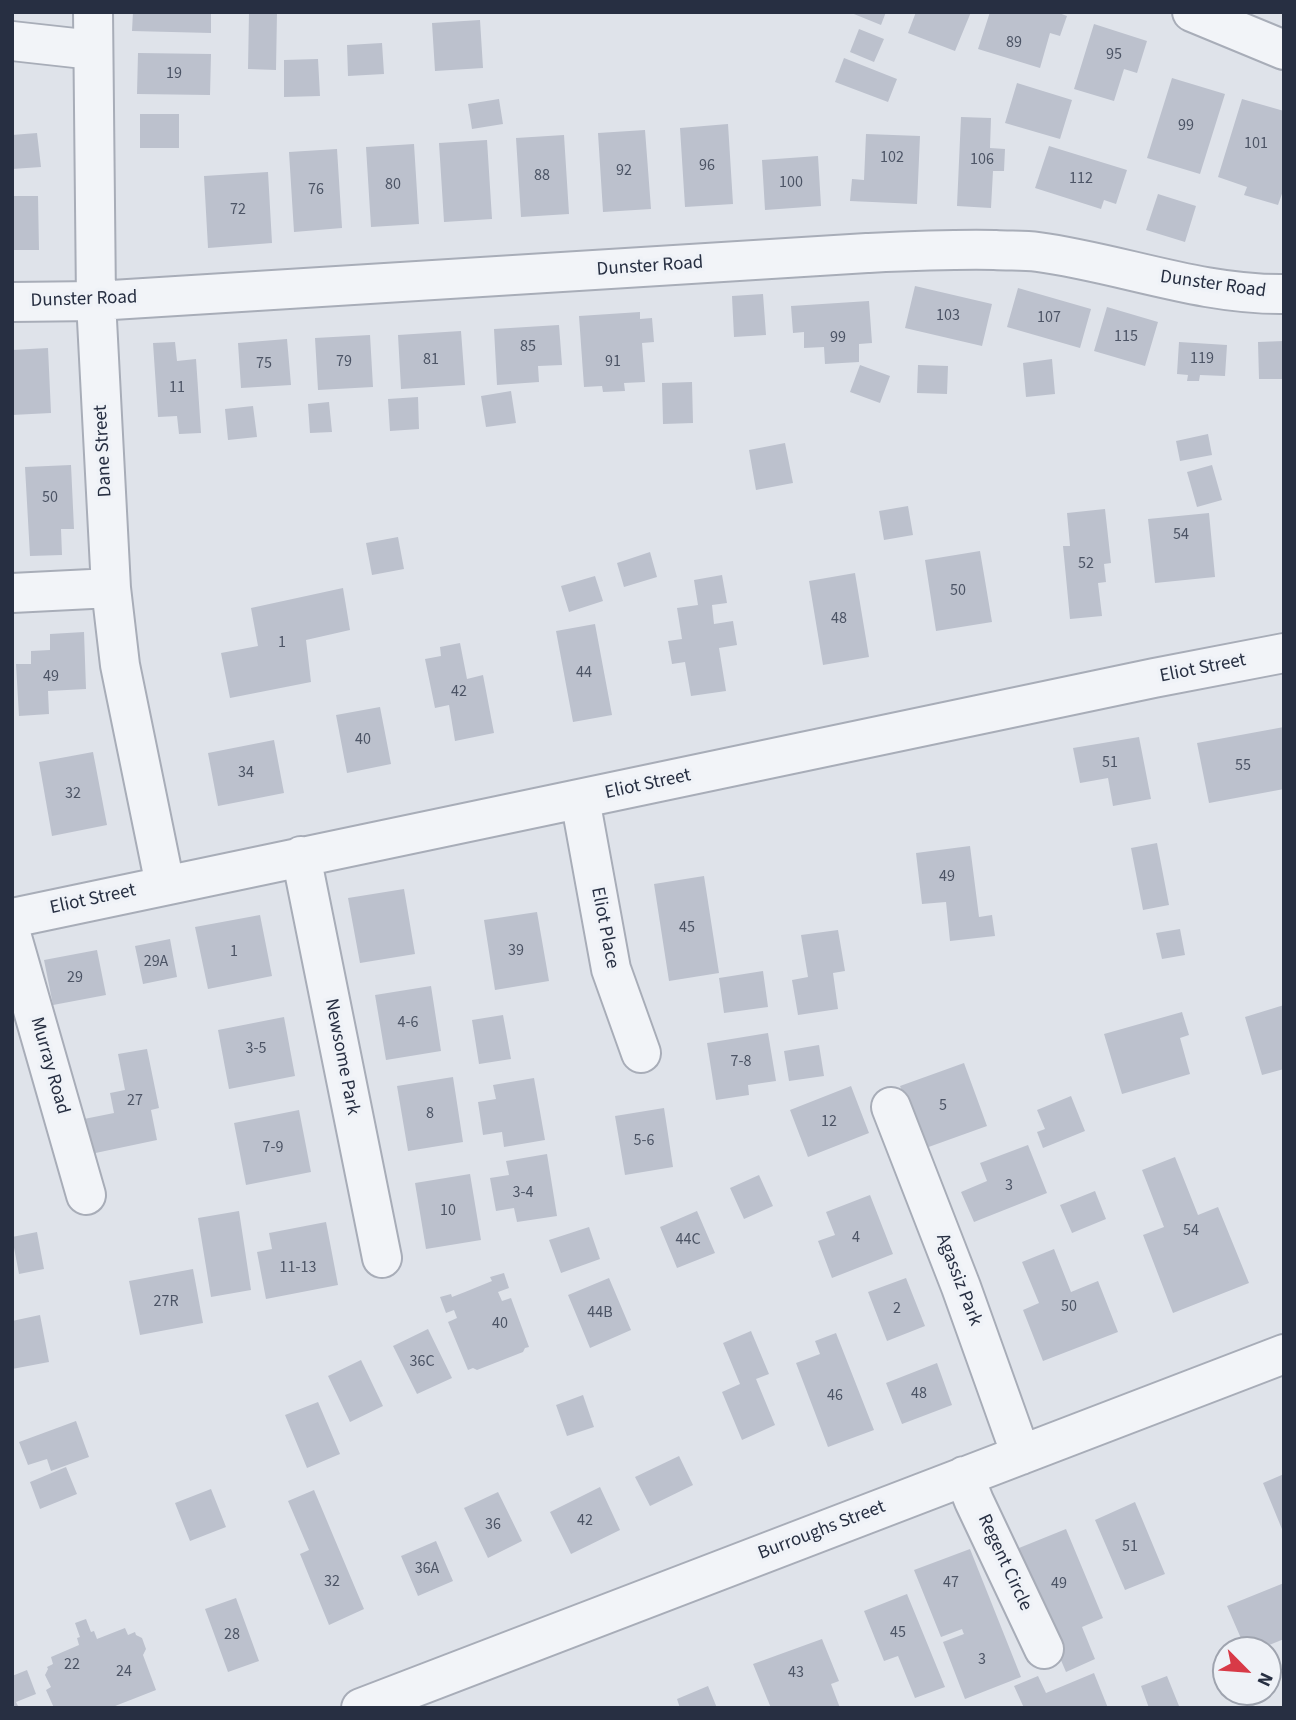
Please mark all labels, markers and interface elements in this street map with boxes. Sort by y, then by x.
house number: 89 [1006,33,1022,53]
house number: 95 [1106,45,1122,65]
house number: 19 [166,64,182,84]
house number: 99 [1178,116,1194,136]
house number: 101 [1244,134,1268,154]
house number: 102 [880,148,904,168]
house number: 106 [970,150,994,170]
house number: 96 [699,156,715,176]
house number: 92 [616,161,632,181]
house number: 88 [534,166,550,186]
house number: 112 [1069,169,1093,189]
house number: 100 [779,173,803,193]
house number: 80 [385,175,401,195]
house number: 76 [308,180,324,200]
house number: 72 [230,200,246,220]
street label: Dunster Road [596,252,704,282]
street label: Dunster Road [1159,266,1267,304]
street label: Dunster Road [30,287,138,313]
house number: 103 [936,306,960,326]
house number: 107 [1037,308,1061,328]
house number: 115 [1114,327,1138,347]
house number: 99 [830,328,846,348]
house number: 85 [520,337,536,357]
house number: 119 [1190,349,1214,369]
house number: 81 [423,350,439,370]
house number: 79 [336,352,352,372]
house number: 91 [605,352,621,372]
house number: 75 [256,354,272,374]
house number: 11 [169,378,185,398]
street label: Dane Street [90,404,118,498]
house number: 50 [42,488,58,508]
house number: 54 [1173,525,1189,545]
house number: 52 [1078,554,1094,574]
house number: 50 [950,581,966,601]
house number: 48 [831,609,847,629]
house number: 1 [278,633,286,653]
street label: Eliot Street [1158,649,1248,689]
house number: 44 [576,663,592,683]
house number: 49 [43,667,59,687]
house number: 42 [451,682,467,702]
house number: 40 [355,730,371,750]
house number: 51 [1102,753,1118,773]
house number: 55 [1235,756,1251,776]
house number: 34 [238,763,254,783]
street label: Eliot Street [603,765,693,805]
house number: 32 [65,784,81,804]
house number: 49 [939,867,955,887]
street label: Eliot Street [48,880,138,920]
street label: Eliot Place [585,885,623,971]
house number: 45 [679,918,695,938]
house number: 39 [508,941,524,961]
house number: 1 [230,942,238,962]
house number: 29A [144,952,168,972]
house number: 29 [67,968,83,988]
street label: Newsome Park [319,997,363,1117]
house number: 4-6 [398,1013,418,1033]
street label: Murray Road [24,1015,74,1117]
house number: 3-5 [246,1039,266,1059]
house number: 7-8 [731,1052,751,1072]
house number: 27 [127,1091,143,1111]
house number: 5 [939,1096,947,1116]
house number: 8 [426,1104,434,1124]
house number: 12 [821,1112,837,1132]
house number: 5-6 [634,1131,654,1151]
house number: 7-9 [263,1138,283,1158]
house number: 3 [1005,1176,1013,1196]
house number: 3-4 [513,1183,533,1203]
house number: 10 [440,1201,456,1221]
house number: 54 [1183,1221,1199,1241]
house number: 4 [852,1228,860,1248]
house number: 44C [675,1230,701,1250]
street label: Agassiz Park [930,1231,986,1329]
house number: 11-13 [280,1258,316,1278]
house number: 27R [153,1292,179,1312]
house number: 50 [1061,1297,1077,1317]
house number: 2 [893,1299,901,1319]
house number: 44B [587,1303,613,1323]
house number: 40 [492,1314,508,1334]
house number: 36C [409,1352,435,1372]
house number: 48 [911,1384,927,1404]
house number: 46 [827,1386,843,1406]
street label: Burroughs Street [755,1496,889,1566]
house number: 42 [577,1511,593,1531]
street label: Regent Circle [972,1511,1036,1615]
house number: 36 [485,1515,501,1535]
house number: 51 [1122,1537,1138,1557]
house number: 36A [415,1559,439,1579]
house number: 32 [324,1572,340,1592]
house number: 47 [943,1573,959,1593]
house number: 49 [1051,1574,1067,1594]
house number: 45 [890,1623,906,1643]
house number: 28 [224,1625,240,1645]
north arrow [1212,1636,1282,1706]
house number: 3 [978,1650,986,1670]
house number: 22 [64,1655,80,1675]
house number: 24 [116,1662,132,1682]
house number: 43 [788,1663,804,1683]
text: N [1250,1668,1280,1691]

